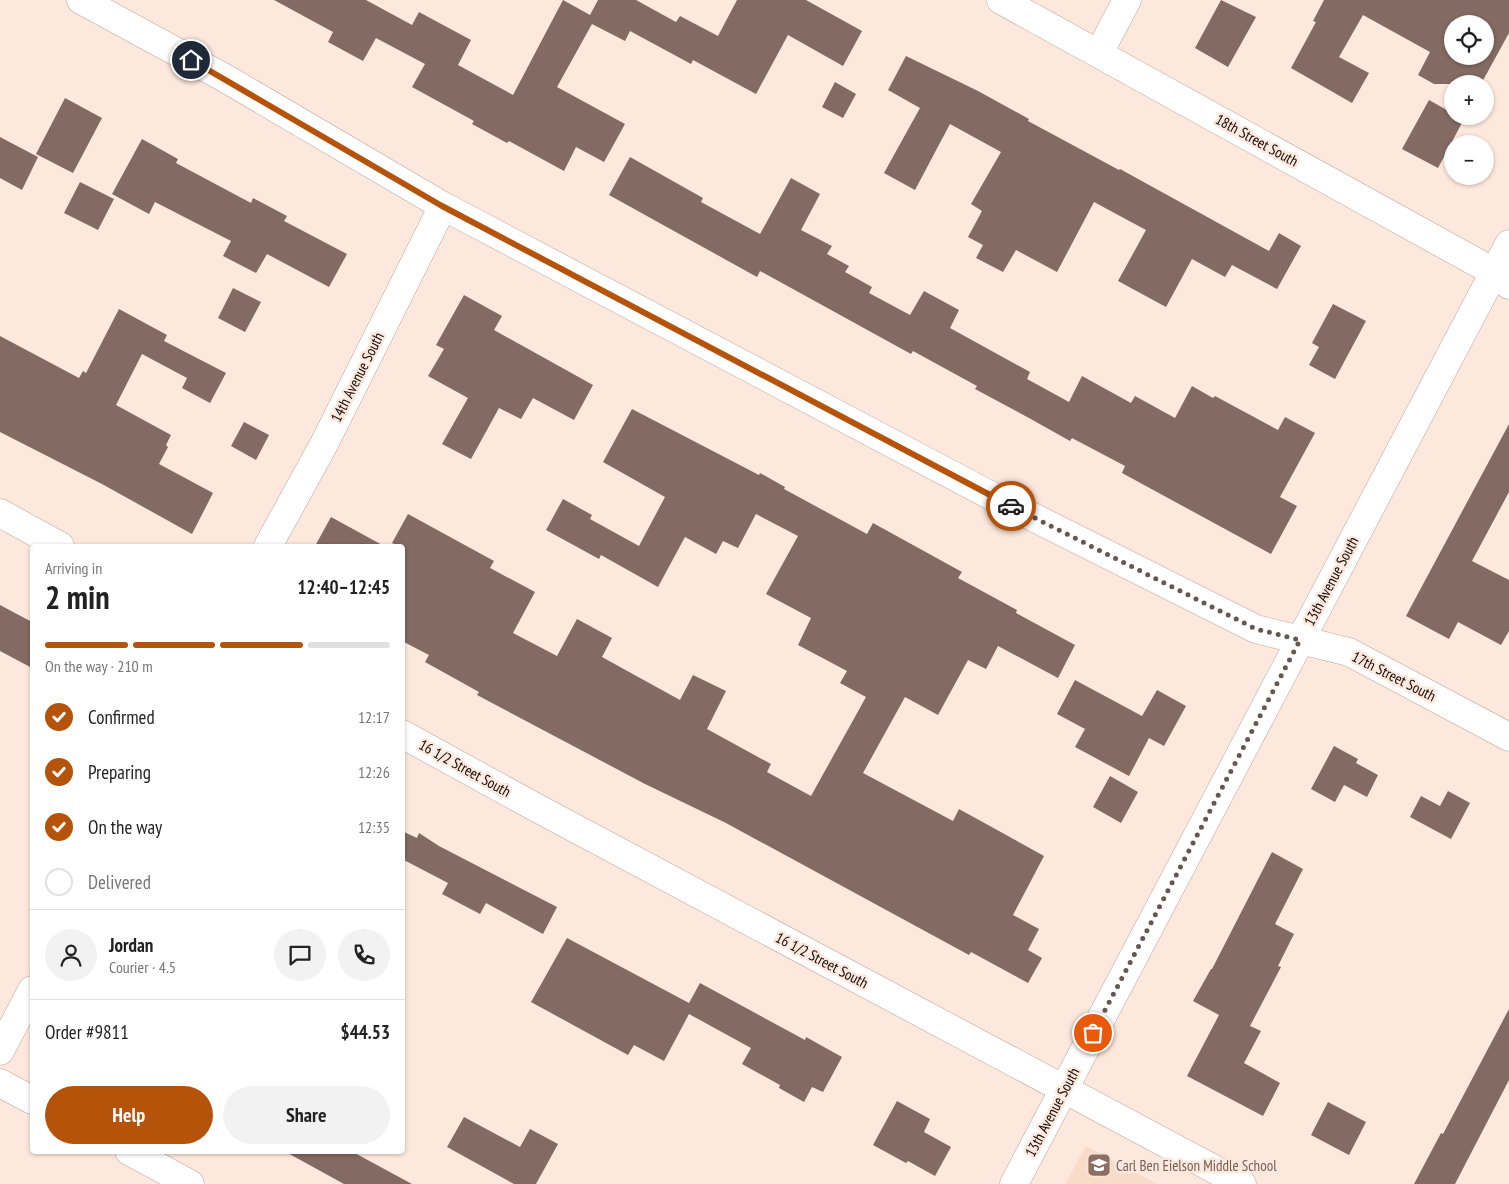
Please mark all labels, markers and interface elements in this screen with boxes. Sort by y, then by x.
map controls [1444,15,1494,185]
button: locate [1444,15,1494,65]
pin [170,39,212,81]
icon: home [177,46,205,74]
button: + [1444,75,1494,125]
street label: 18th Street South [1212,109,1302,171]
button: − [1444,135,1494,185]
street label: 14th Avenue South [326,329,388,425]
courier [986,481,1036,531]
icon: car [997,492,1025,520]
street label: 13th Avenue South [1300,533,1362,629]
text: Arriving in [45,558,102,578]
text: 12:40–12:45 [297,575,390,599]
text: 2 min [45,576,110,618]
street label: 17th Street South [1349,647,1439,705]
text: On the way · 210 m [45,656,153,676]
icon: check [45,703,73,731]
text: Confirmed [88,705,155,729]
text: 12:17 [358,707,390,727]
street label: 16 1/2 Street South [416,735,514,801]
icon: check [45,758,73,786]
text: Preparing [88,760,151,784]
text: 12:26 [358,762,390,782]
icon: check [45,813,73,841]
text: On the way [88,815,162,839]
text: 12:35 [358,817,390,837]
text: Delivered [88,870,151,894]
street label: 16 1/2 Street South [772,928,872,992]
button: person [45,929,97,981]
button: chat [274,929,326,981]
button: phone [338,929,390,981]
text: Jordan [109,933,153,957]
text: Courier · 4.5 [109,957,176,977]
pin [1072,1012,1114,1054]
icon: bag [1079,1019,1107,1047]
text: Order #9811 [45,1020,129,1044]
text: $44.53 [341,1020,390,1044]
street label: 13th Avenue South [1021,1064,1083,1160]
button: Help [45,1086,213,1144]
button: Share [223,1086,390,1144]
school or university icon: Carl Ben Eielson Middle School [1086,1152,1112,1178]
place label: Carl Ben Eielson Middle School [1116,1156,1277,1175]

